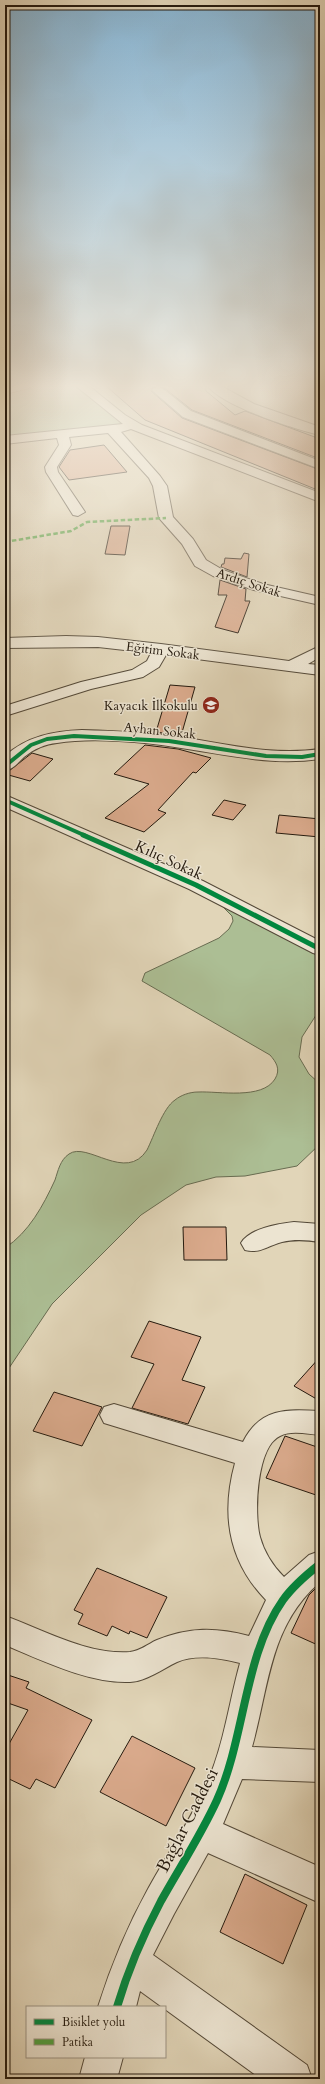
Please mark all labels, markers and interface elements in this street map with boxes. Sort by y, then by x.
street label: Ardıç Sokak [214,564,283,602]
street label: Eğitim Sokak [125,638,201,664]
school or university icon: Kayacık İlkokulu [201,695,221,715]
place label: Kayacık İlkokulu [104,697,198,715]
street label: Ayhan Sokak [123,718,197,744]
street label: Kılıç Sokak [132,836,206,884]
street label: Bağlar Caddesi [150,1764,224,1877]
legend [26,2006,166,2058]
text: Bisiklet yolu [62,2014,126,2030]
text: Patika [62,2034,94,2050]

